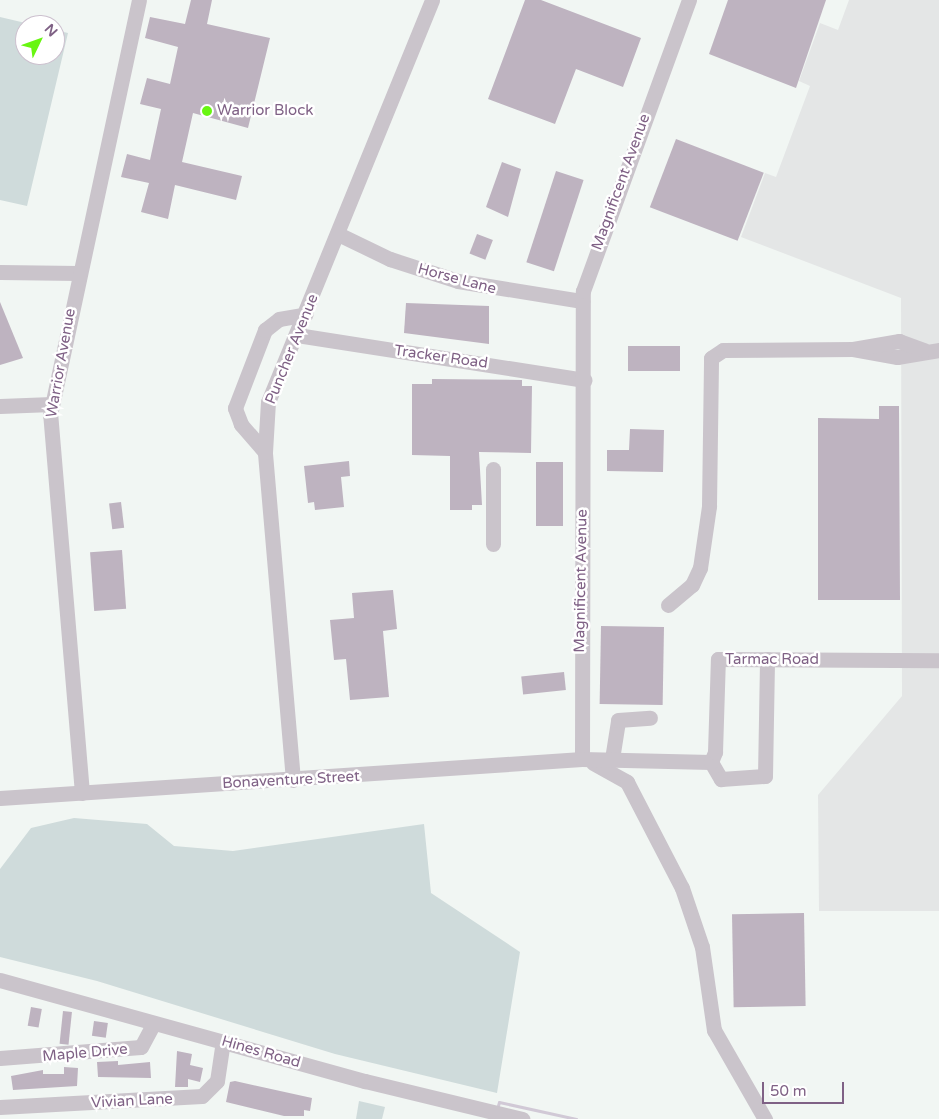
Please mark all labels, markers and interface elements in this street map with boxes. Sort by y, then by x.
north arrow [15,15,65,65]
text: N [41,20,61,40]
place label: Warrior Block [217,102,313,120]
marker: Warrior Block [201,105,213,117]
street label: Magnificent Avenue [588,111,654,253]
street label: Horse Lane [416,260,498,298]
street label: Puncher Avenue [262,291,322,407]
street label: Warrior Avenue [43,307,79,419]
street label: Tracker Road [393,342,489,372]
street label: Magnificent Avenue [571,509,591,653]
street label: Tarmac Road [725,651,819,669]
street label: Bonaventure Street [222,767,360,793]
street label: Hines Road [219,1032,303,1072]
street label: Maple Drive [42,1040,128,1066]
scale bar [764,1072,846,1104]
text: 50 m [770,1082,807,1100]
street label: Vivian Lane [91,1090,173,1112]

